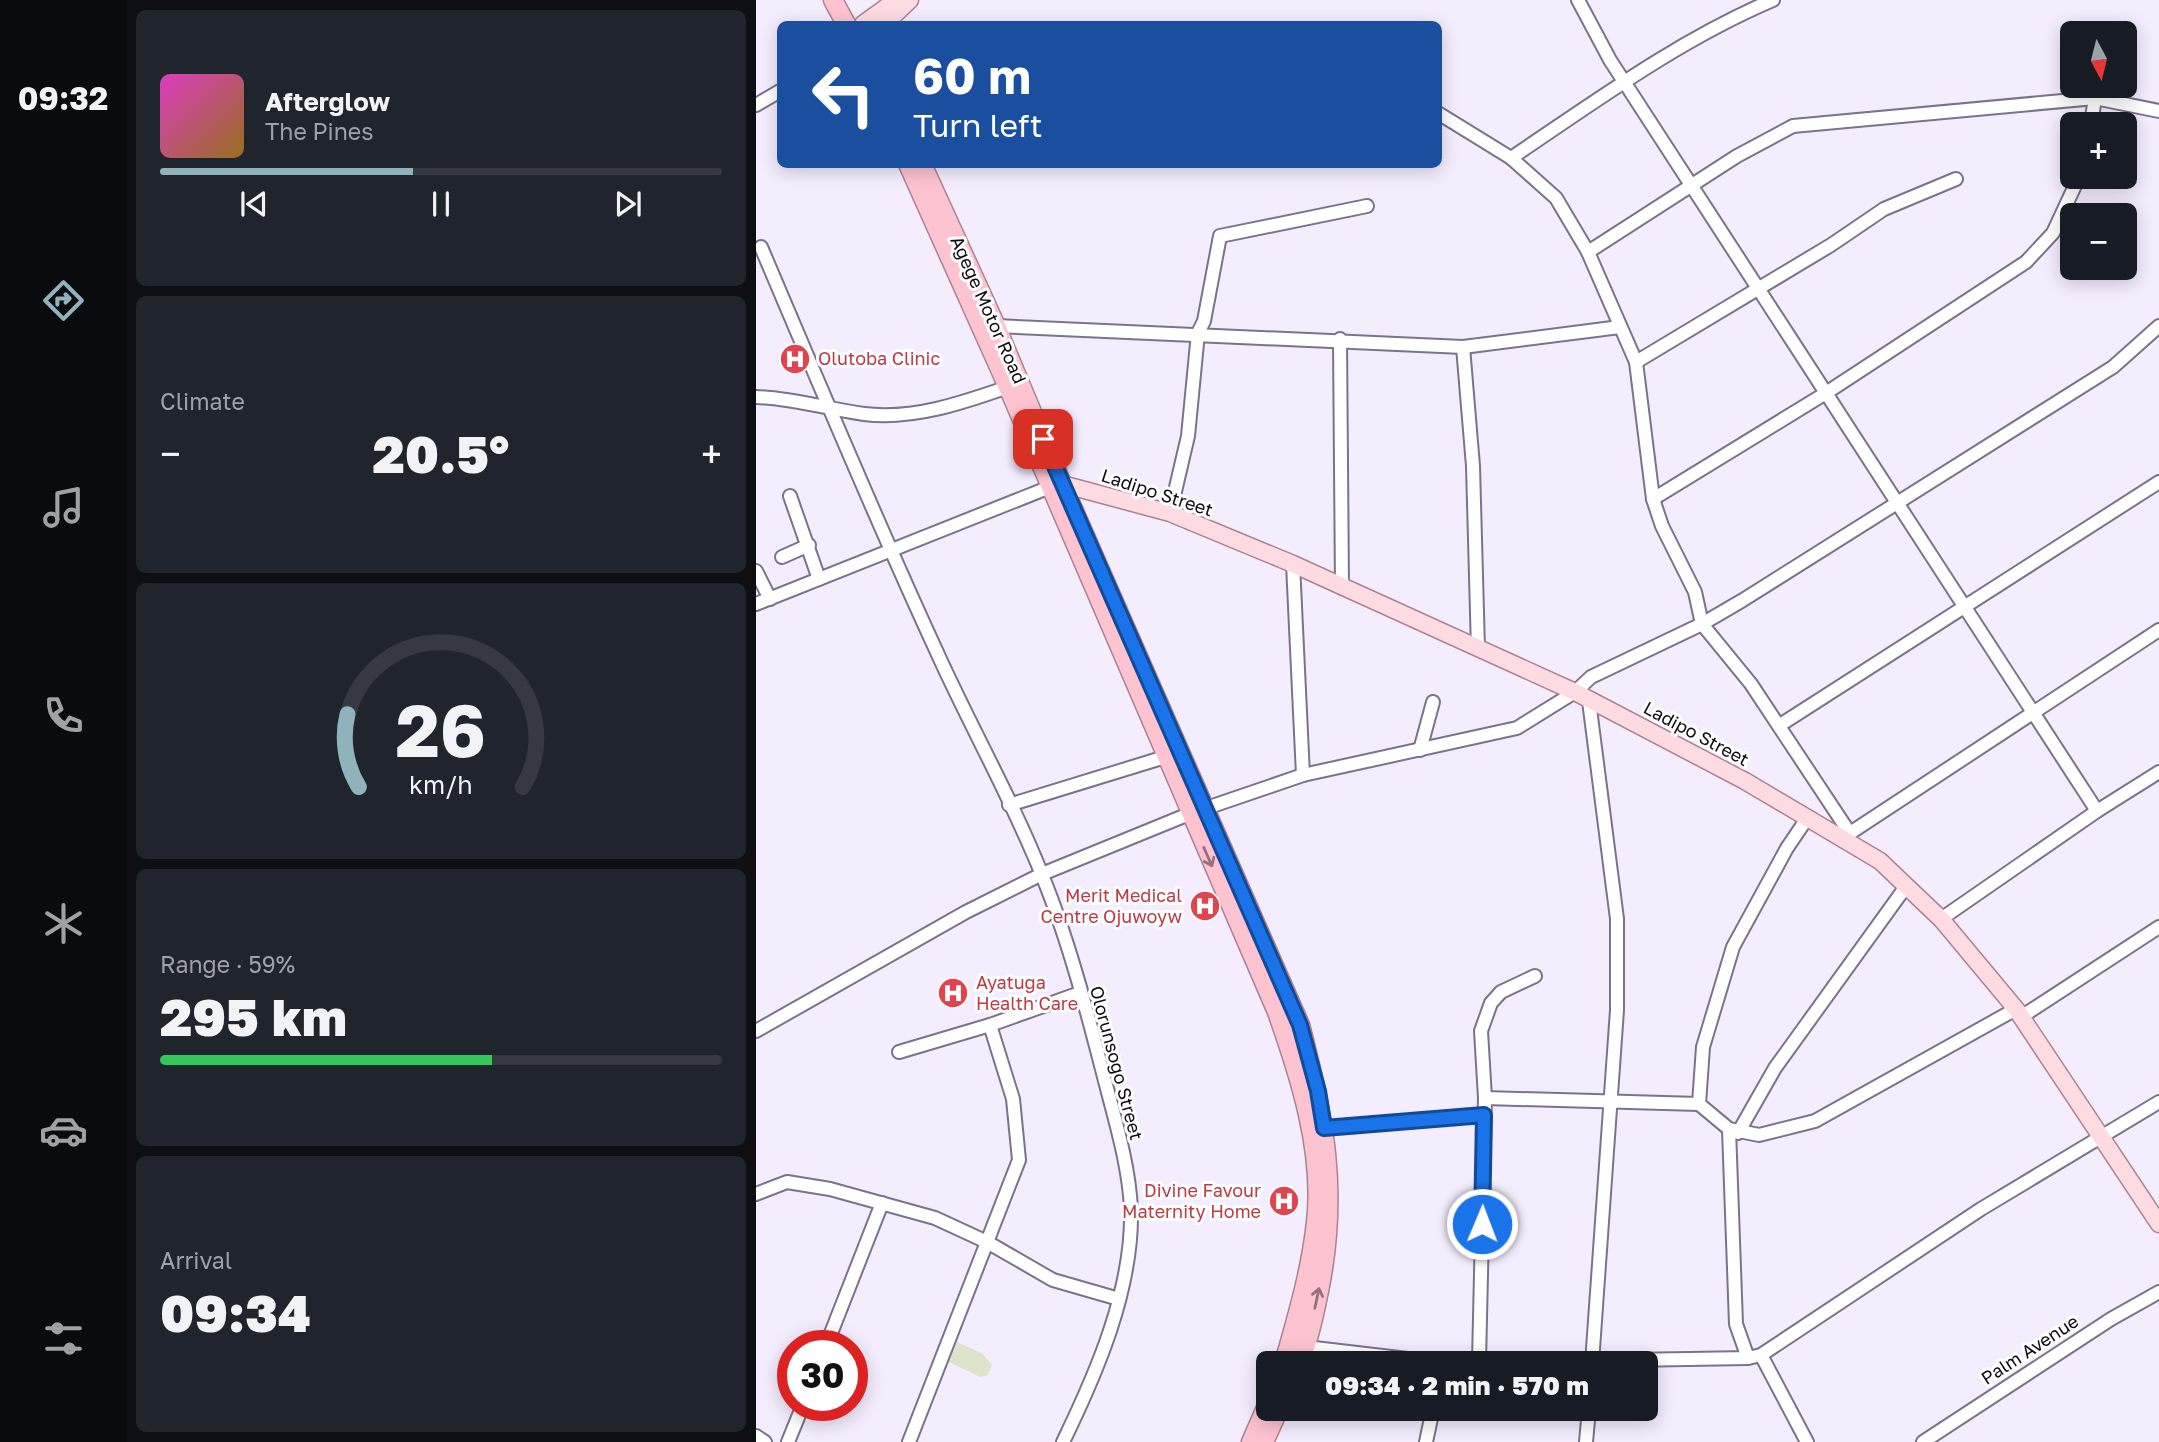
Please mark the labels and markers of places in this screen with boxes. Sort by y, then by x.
hospital icon: Olutoba Clinic [778,342,812,376]
place label: Olutoba Clinic [818,347,940,369]
pin [1013,409,1073,469]
place label: Merit Medical Centre Ojuwoyw [1041,884,1182,927]
hospital icon: Merit Medical Centre Ojuwoyw [1188,889,1222,923]
place label: Ayatuga Health Care [976,971,1078,1014]
hospital icon: Ayatuga Health Care [936,976,970,1010]
place label: Divine Favour Maternity Home [1122,1179,1261,1222]
hospital icon: Divine Favour Maternity Home [1267,1184,1301,1218]

